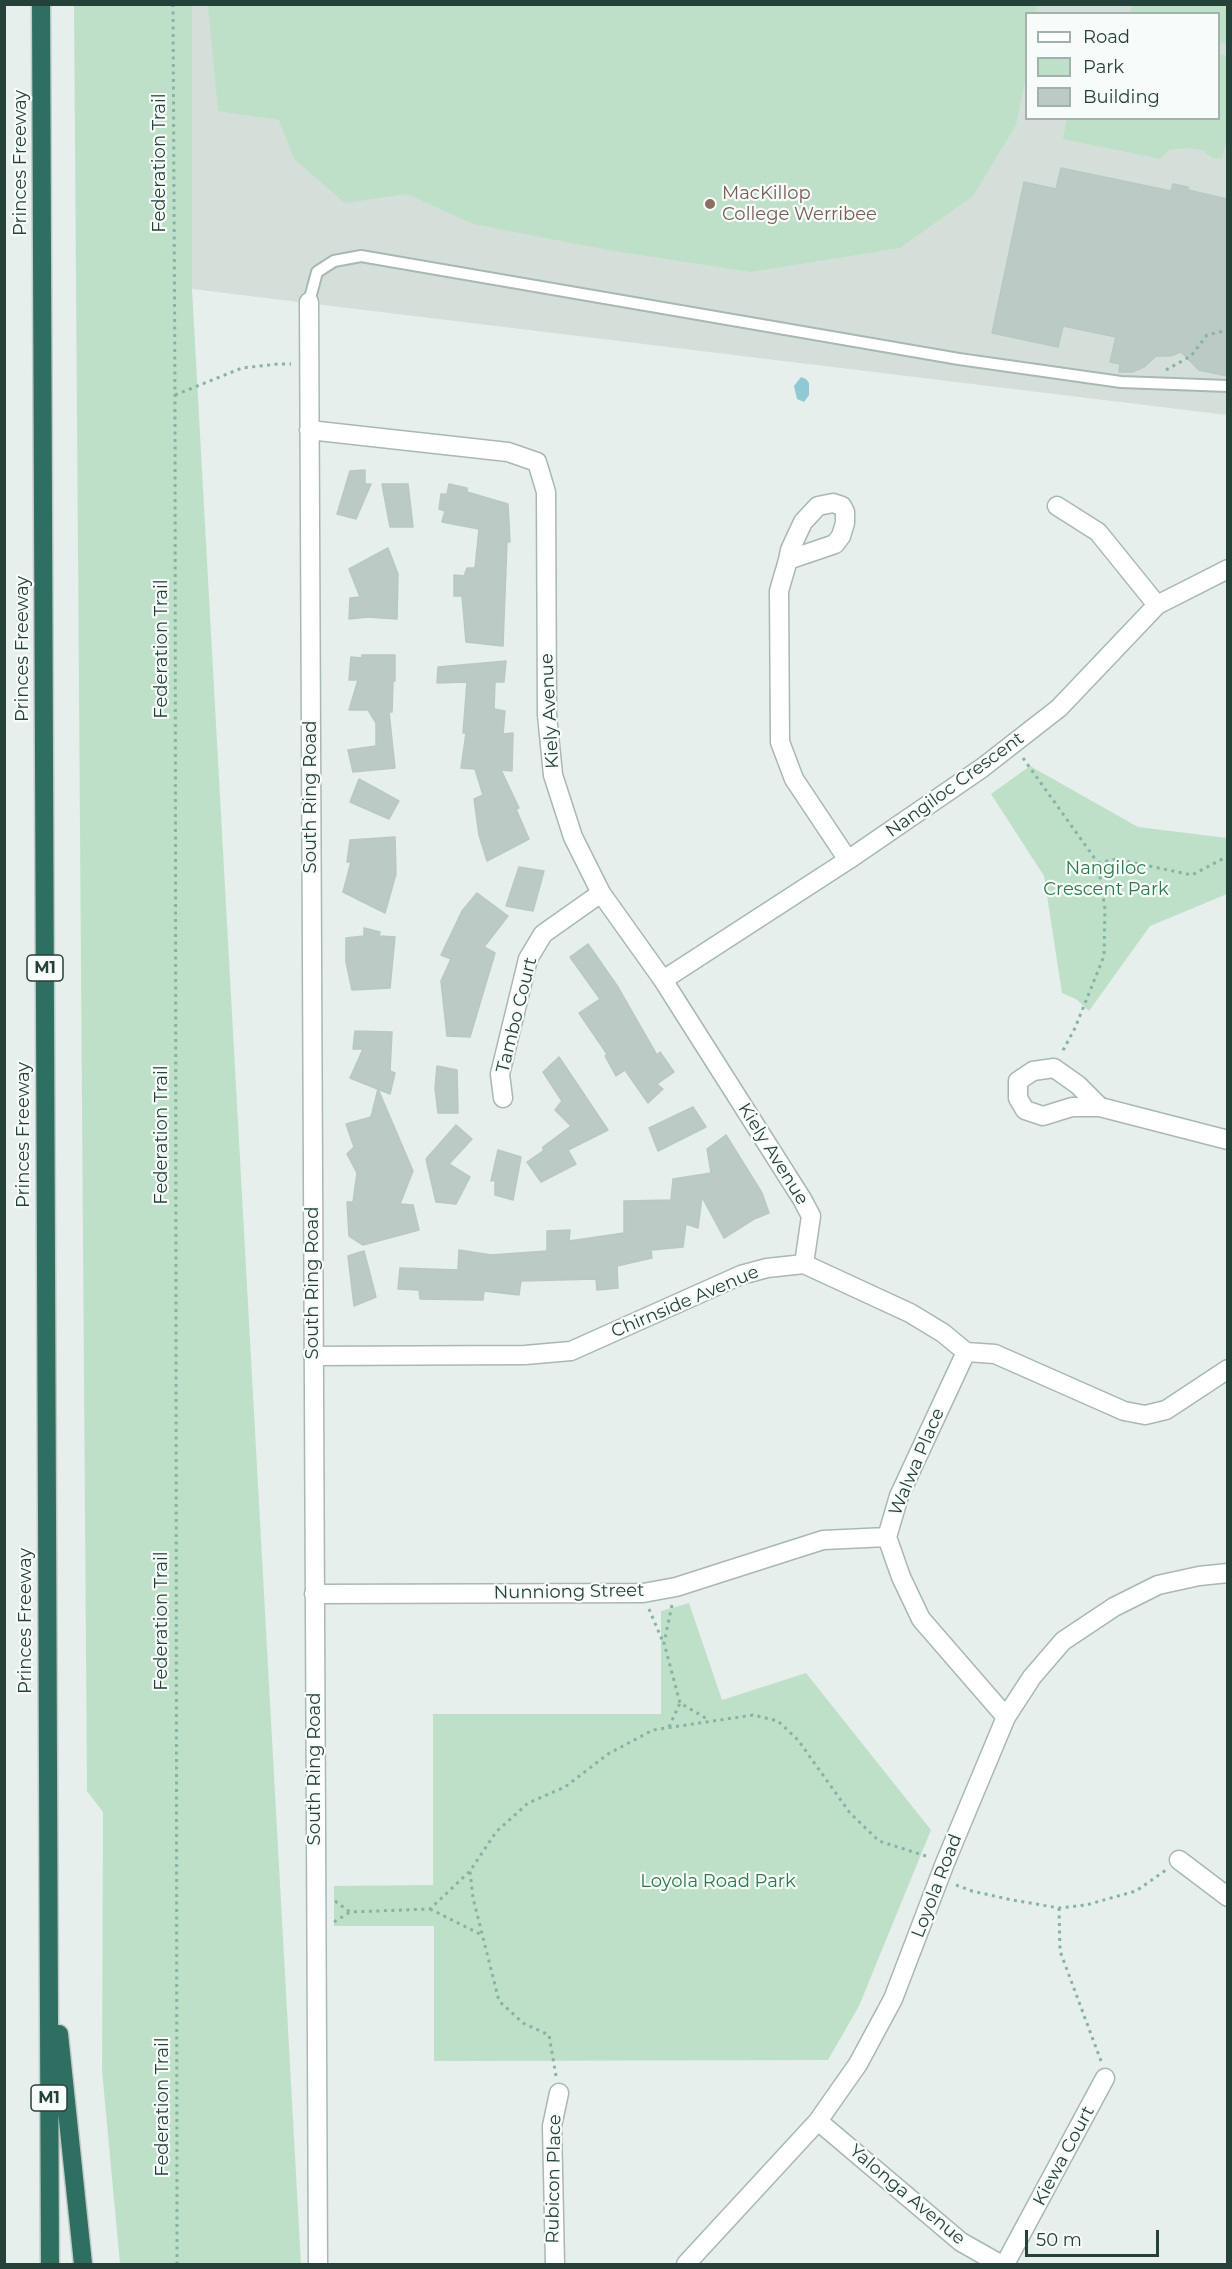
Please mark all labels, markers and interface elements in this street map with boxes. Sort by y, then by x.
legend [1025,12,1220,120]
text: Road [1083,26,1130,48]
text: Park [1083,56,1124,78]
text: Building [1083,86,1160,108]
street label: Princes Freeway [10,90,32,236]
street label: Federation Trail [149,93,171,233]
place label: MacKillop College Werribee [722,183,877,226]
marker: MacKillop College Werribee [703,197,717,211]
street label: Princes Freeway [12,576,34,722]
street label: Federation Trail [151,579,173,719]
street label: Kiely Avenue [536,653,564,769]
street label: South Ring Road [300,721,322,873]
street label: Nangiloc Crescent [882,728,1028,842]
park label: Nangiloc Crescent Park [1043,858,1169,900]
road number: M1 [27,955,63,981]
street label: Tambo Court [492,955,542,1075]
street label: Princes Freeway [13,1062,35,1208]
street label: Federation Trail [151,1065,173,1205]
street label: Kiely Avenue [733,1099,813,1209]
street label: South Ring Road [302,1207,324,1359]
street label: Chirnside Avenue [608,1261,762,1343]
street label: Walwa Place [885,1405,949,1519]
street label: Princes Freeway [15,1548,37,1694]
street label: Federation Trail [151,1551,173,1691]
street label: Nunniong Street [493,1580,645,1604]
street label: South Ring Road [304,1693,326,1845]
street label: Loyola Road [907,1831,967,1941]
park label: Loyola Road Park [640,1871,796,1893]
street label: Federation Trail [152,2037,174,2177]
road number: M1 [31,2085,67,2111]
street label: Kiewa Court [1029,2103,1099,2209]
street label: Rubicon Place [542,2114,566,2244]
street label: Yalonga Avenue [845,2140,969,2250]
scale bar [1028,2218,1162,2256]
text: 50 m [1036,2229,1082,2251]

